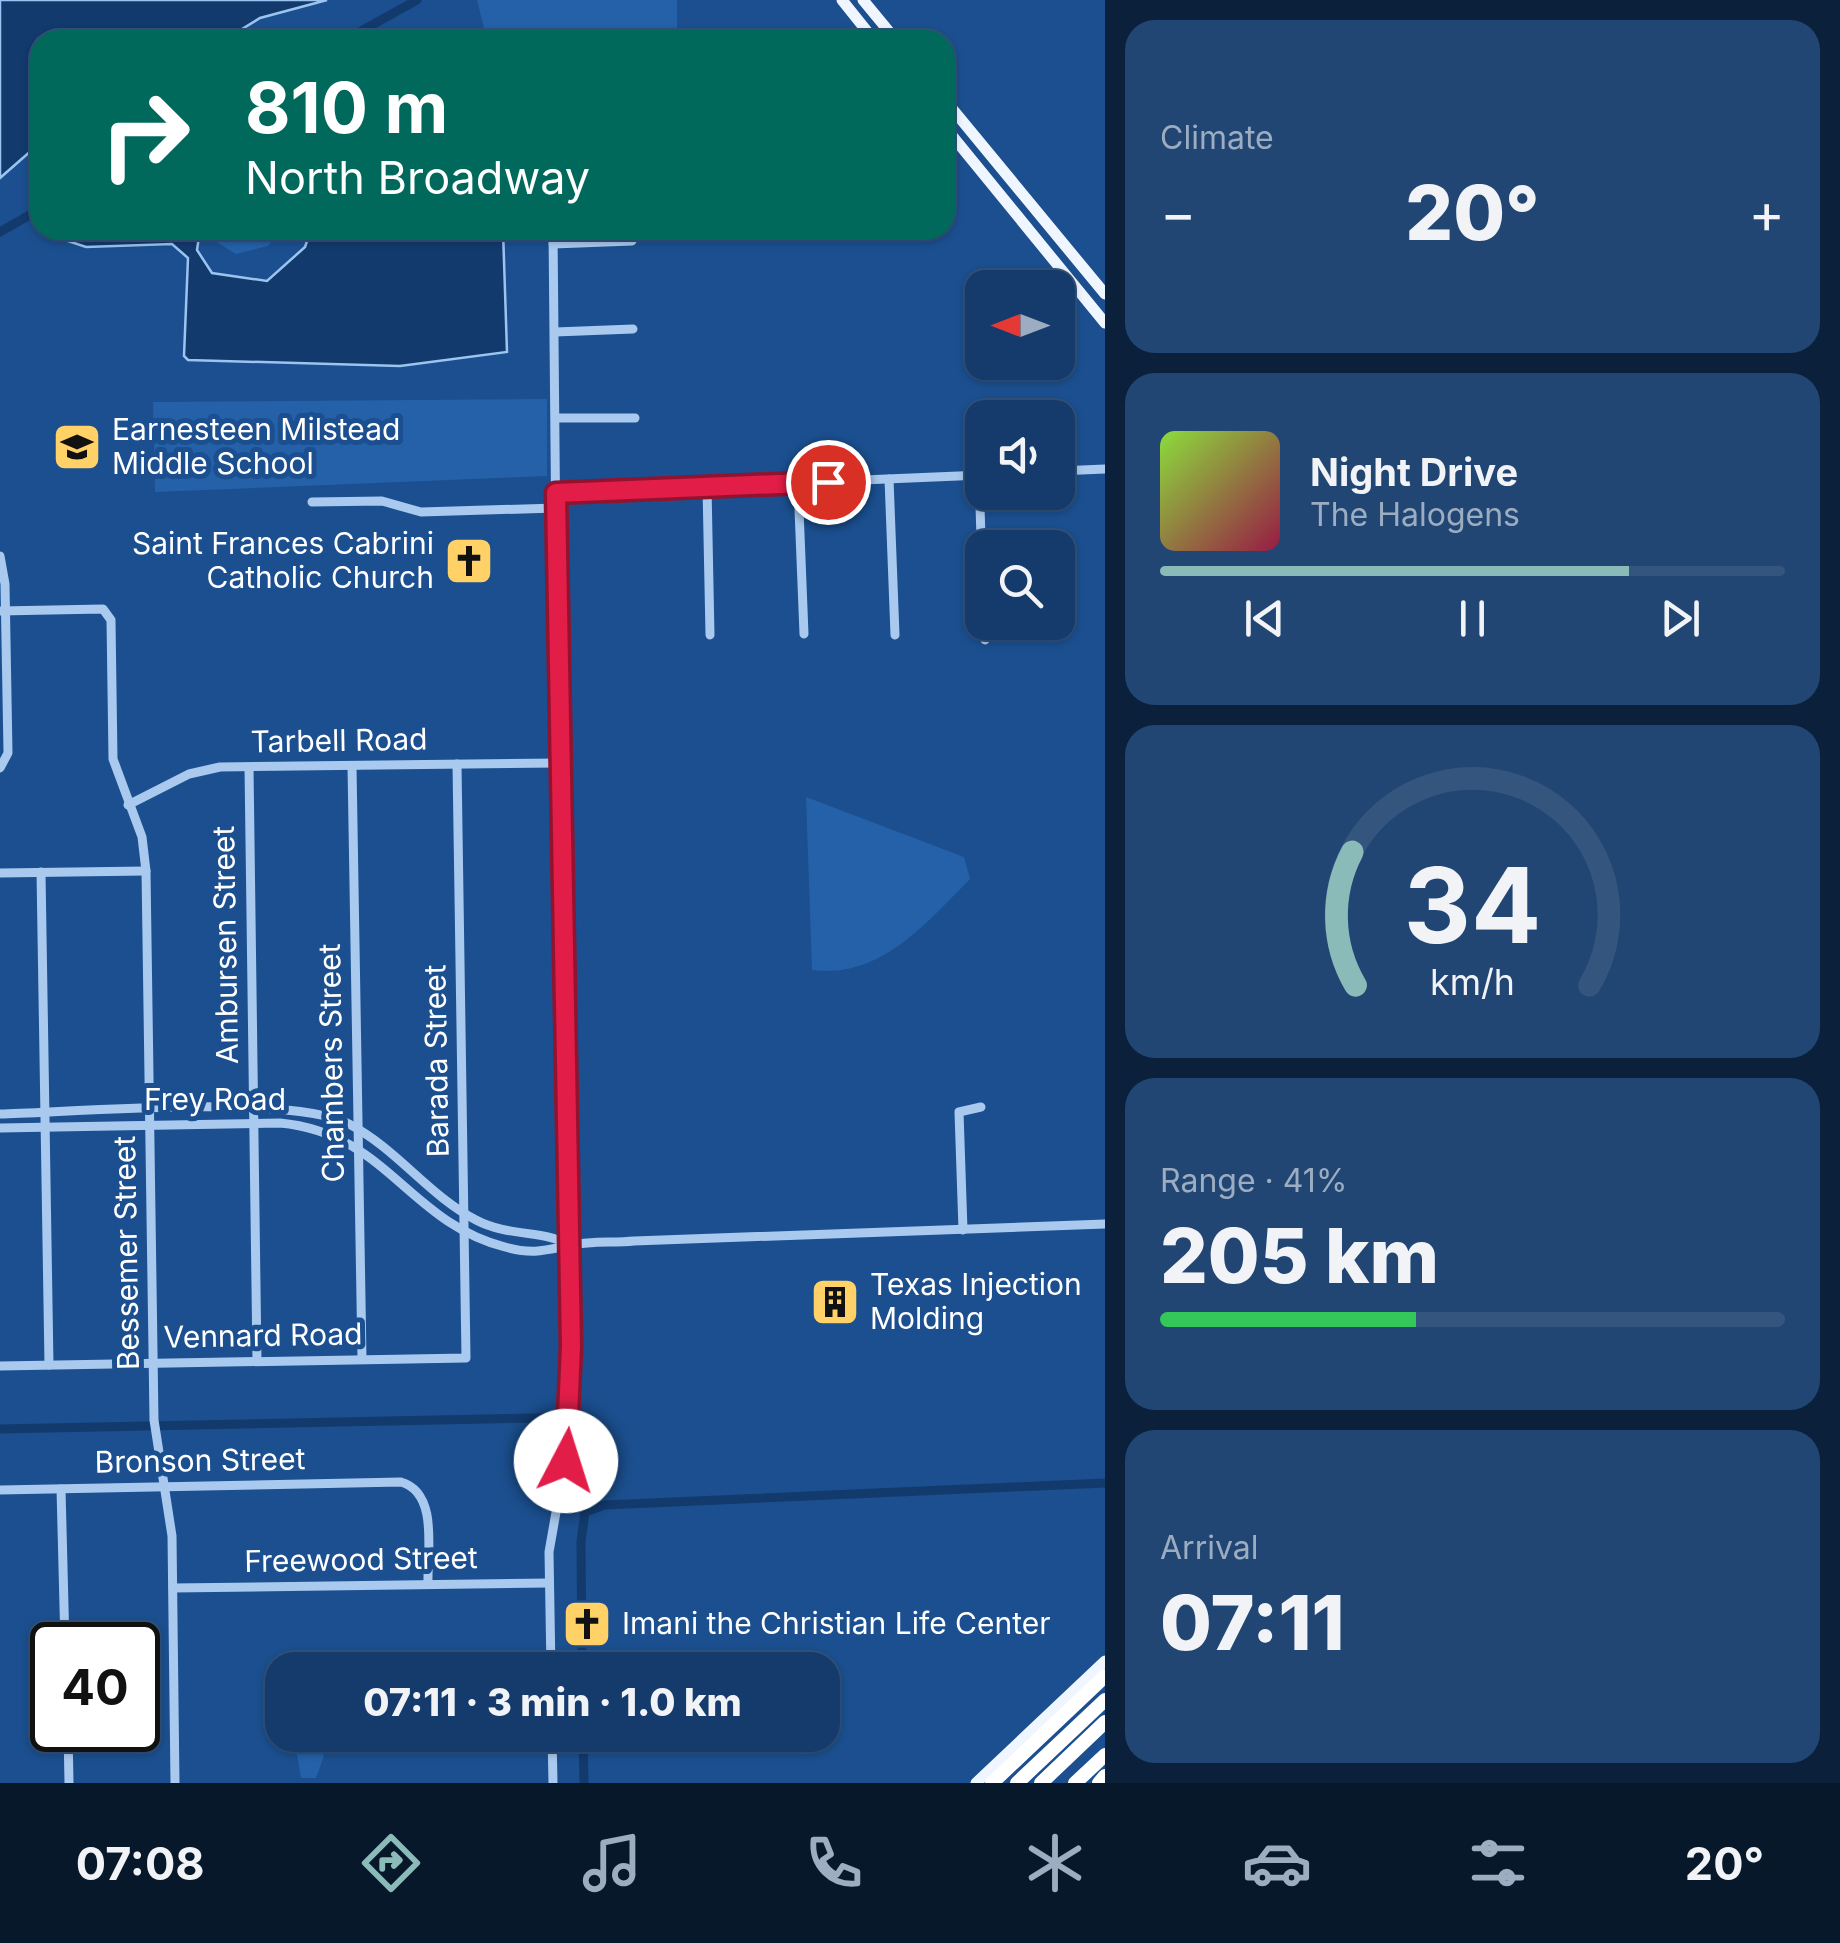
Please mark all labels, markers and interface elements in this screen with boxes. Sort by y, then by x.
text: 810 m [245,65,448,150]
icon: right [80,70,210,200]
text: Climate [1160,118,1274,157]
text: North Broadway [245,150,590,205]
text: 20° [1405,167,1540,258]
text: − [1160,180,1196,246]
text: + [1749,180,1785,246]
north arrow [965,270,1075,380]
map controls [965,270,1075,640]
button: sound [965,400,1075,510]
place label: Earnesteen Milstead Middle School [112,411,400,481]
school or university icon: Earnesteen Milstead Middle School [51,421,103,473]
pin [786,440,871,525]
text: Night Drive [1310,449,1518,495]
icon: arrive [801,455,856,510]
text: The Halogens [1310,495,1520,534]
place label: Saint Frances Cabrini Catholic Church [132,525,434,595]
button: search [965,530,1075,640]
church icon: Saint Frances Cabrini Catholic Church [443,535,495,587]
icon: previous [1237,591,1292,646]
icon: pause [1445,591,1500,646]
icon: next [1653,591,1708,646]
street label: Tarbell Road [250,720,428,760]
street label: Ambursen Street [205,825,245,1065]
text: 34 [1404,842,1541,968]
street label: Chambers Street [311,943,351,1183]
text: km/h [1430,960,1515,1004]
street label: Barada Street [416,964,456,1158]
street label: Frey Road [144,1081,286,1117]
street label: Bessemer Street [106,1135,146,1371]
text: Range · 41% [1160,1161,1347,1200]
text: 205 km [1160,1210,1439,1301]
place label: Texas Injection Molding [870,1266,1082,1336]
building icon: Texas Injection Molding [809,1276,861,1328]
street label: Vennard Road [163,1315,363,1355]
position arrow [514,1409,618,1513]
street label: Bronson Street [94,1440,306,1480]
text: Arrival [1160,1528,1258,1567]
street label: Freewood Street [244,1539,478,1579]
text: 07:11 [1160,1577,1345,1668]
church icon: Imani the Christian Life Center [561,1598,613,1650]
place label: Imani the Christian Life Center [622,1605,1051,1641]
speed limit sign: 40 [30,1622,160,1752]
text: 07:11 · 3 min · 1.0 km [363,1679,742,1725]
icon: directions [356,1828,426,1898]
icon: music [577,1828,647,1898]
icon: phone [799,1828,869,1898]
icon: climate [1020,1828,1090,1898]
icon: car [1242,1828,1312,1898]
icon: filters [1463,1828,1533,1898]
text: 07:08 [76,1836,205,1891]
text: 20° [1685,1836,1764,1891]

